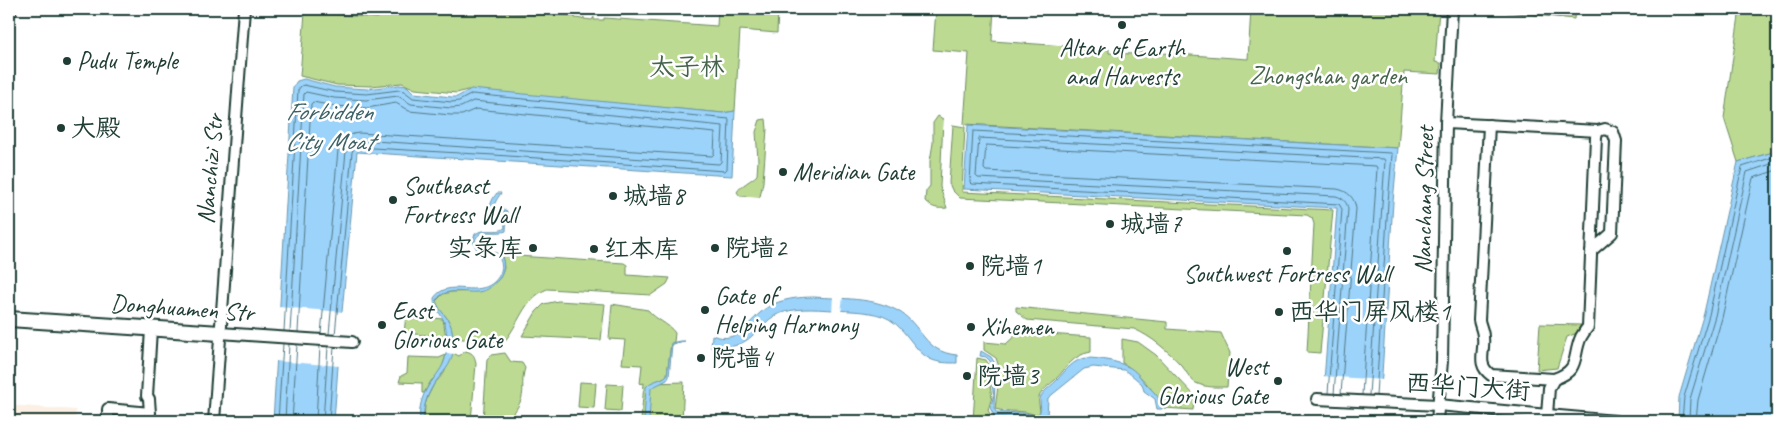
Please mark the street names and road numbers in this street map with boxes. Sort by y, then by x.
street label: Nanchizi Str [189,111,231,225]
street label: Nanchang Street [1407,123,1441,274]
street label: Donghuamen Str [109,287,258,329]
street label: 西华门大街 [1405,367,1531,407]

